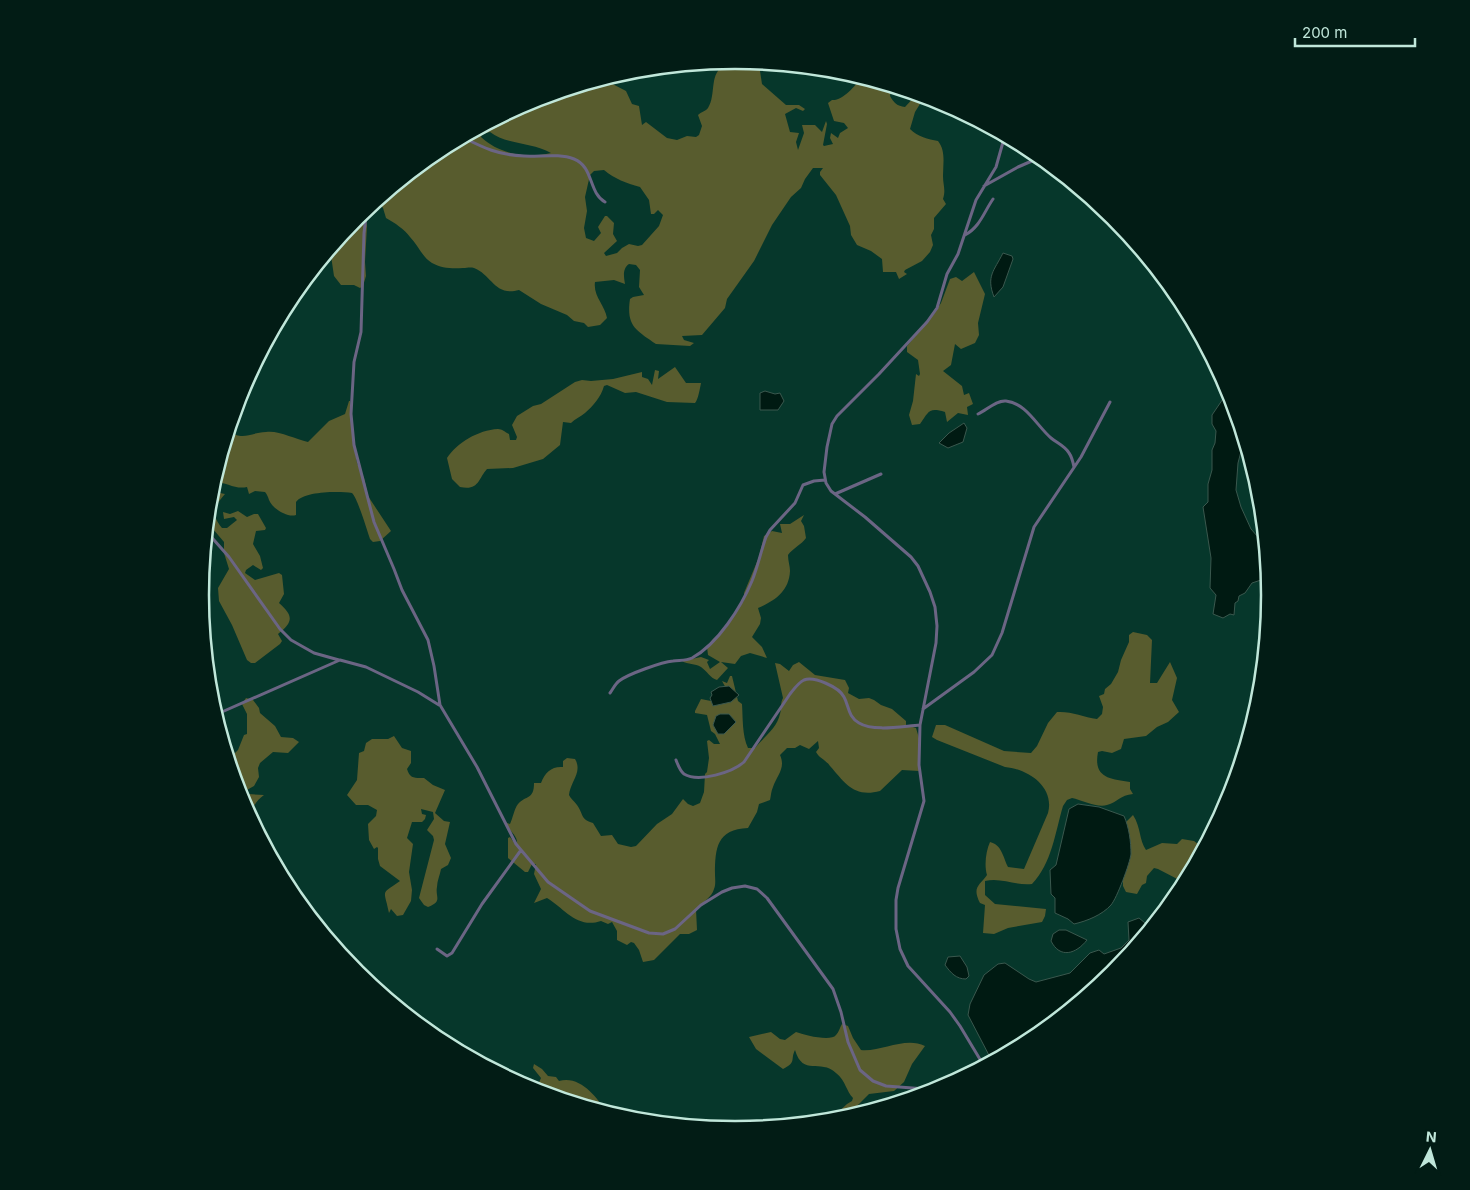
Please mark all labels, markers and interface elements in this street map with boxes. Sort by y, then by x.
scale bar [1295,15,1415,47]
text: 200 m [1302,23,1347,42]
north arrow [1405,1125,1455,1175]
text: N [1425,1128,1437,1145]

